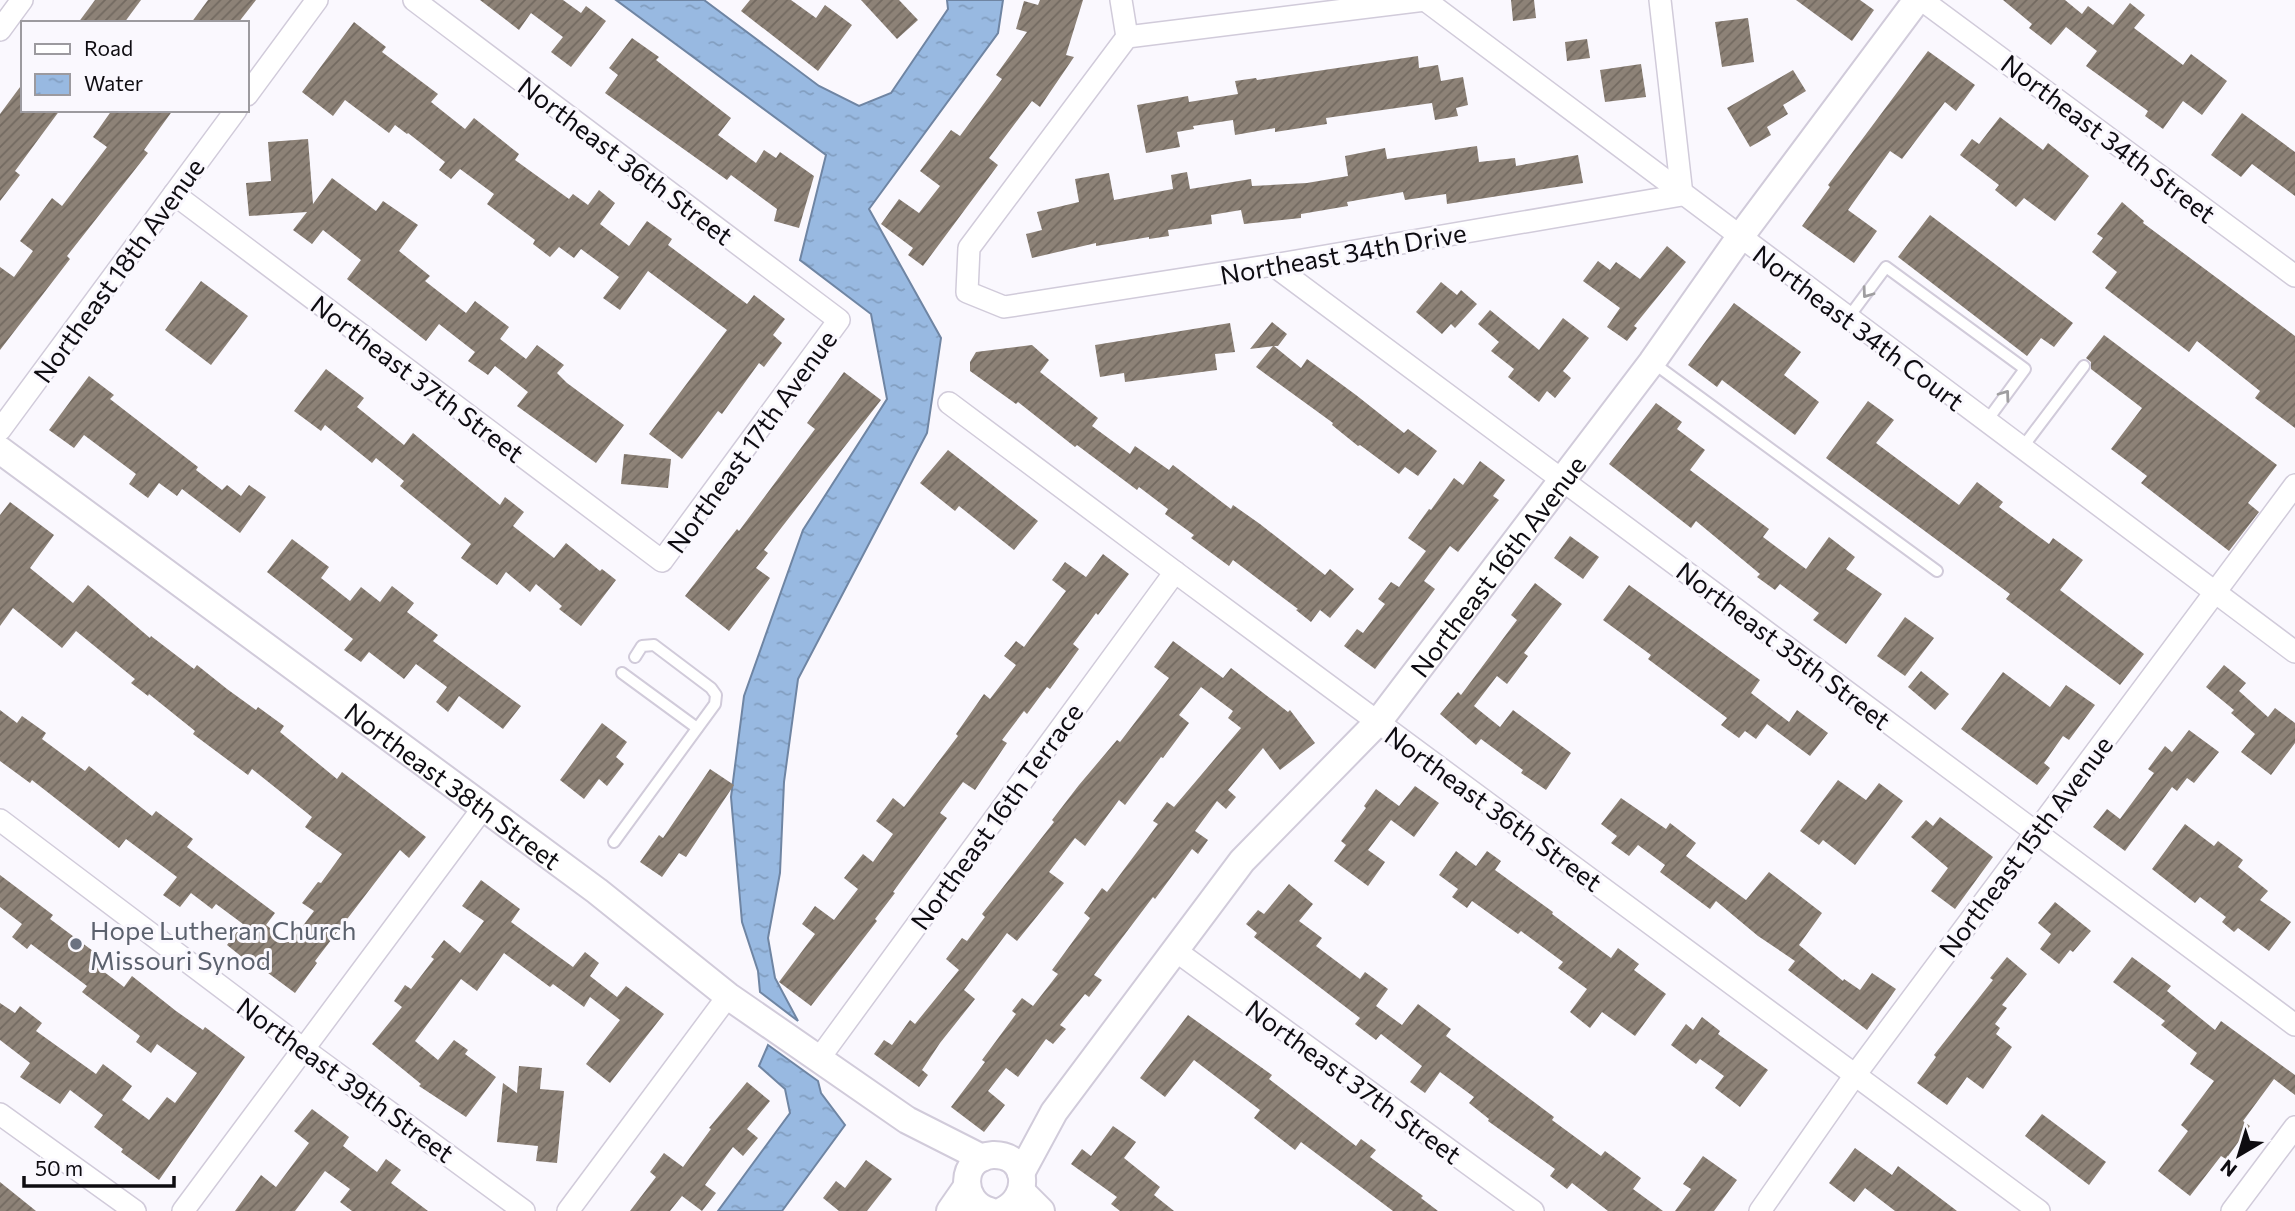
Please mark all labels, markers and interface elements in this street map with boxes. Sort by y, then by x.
legend [21,21,248,112]
text: Road [84,35,133,60]
street label: Northeast 34th Street [1996,47,2222,229]
street label: Northeast 36th Street [513,69,739,251]
text: Water [84,70,143,95]
street label: Northeast 18th Avenue [26,152,210,388]
street label: Northeast 34th Drive [1217,216,1469,290]
street label: Northeast 34th Court [1748,238,1970,416]
one-way arrow [1863,285,1875,298]
street label: Northeast 37th Street [306,288,530,468]
street label: Northeast 17th Avenue [660,324,842,558]
one-way arrow [1997,390,2010,403]
street label: Northeast 16th Avenue [1403,449,1591,682]
street label: Northeast 35th Street [1671,555,1897,735]
street label: Northeast 38th Street [340,695,568,875]
street label: Northeast 16th Terrace [903,697,1089,935]
street label: Northeast 36th Street [1380,719,1608,897]
street label: Northeast 15th Avenue [1932,729,2118,963]
place label: Hope Lutheran Church Missouri Synod [90,914,356,975]
marker: Hope Lutheran Church Missouri Synod [68,936,84,952]
street label: Northeast 39th Street [232,990,460,1168]
street label: Northeast 37th Street [1240,993,1468,1169]
north arrow [2204,1120,2274,1190]
scale bar [24,1144,175,1188]
text: 50 m [35,1155,83,1180]
text: N [2216,1155,2241,1182]

